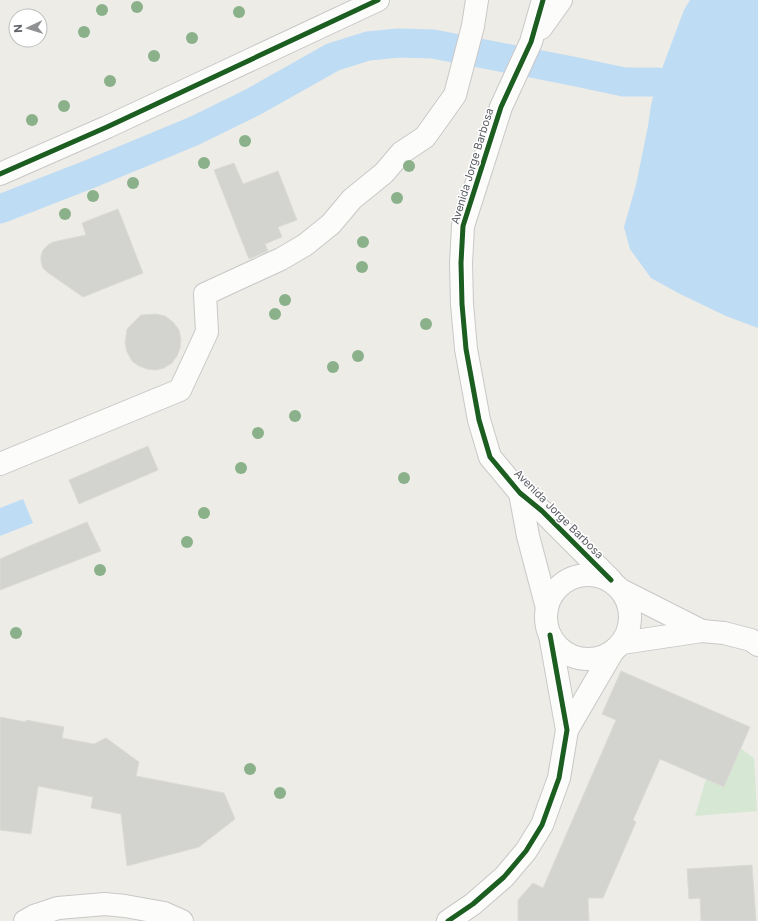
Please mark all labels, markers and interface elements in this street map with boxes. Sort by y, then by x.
north arrow [8,8,48,48]
text: N [11,24,25,33]
street label: Avenida Jorge Barbosa [448,106,496,226]
street label: Avenida Jorge Barbosa [511,466,607,562]

